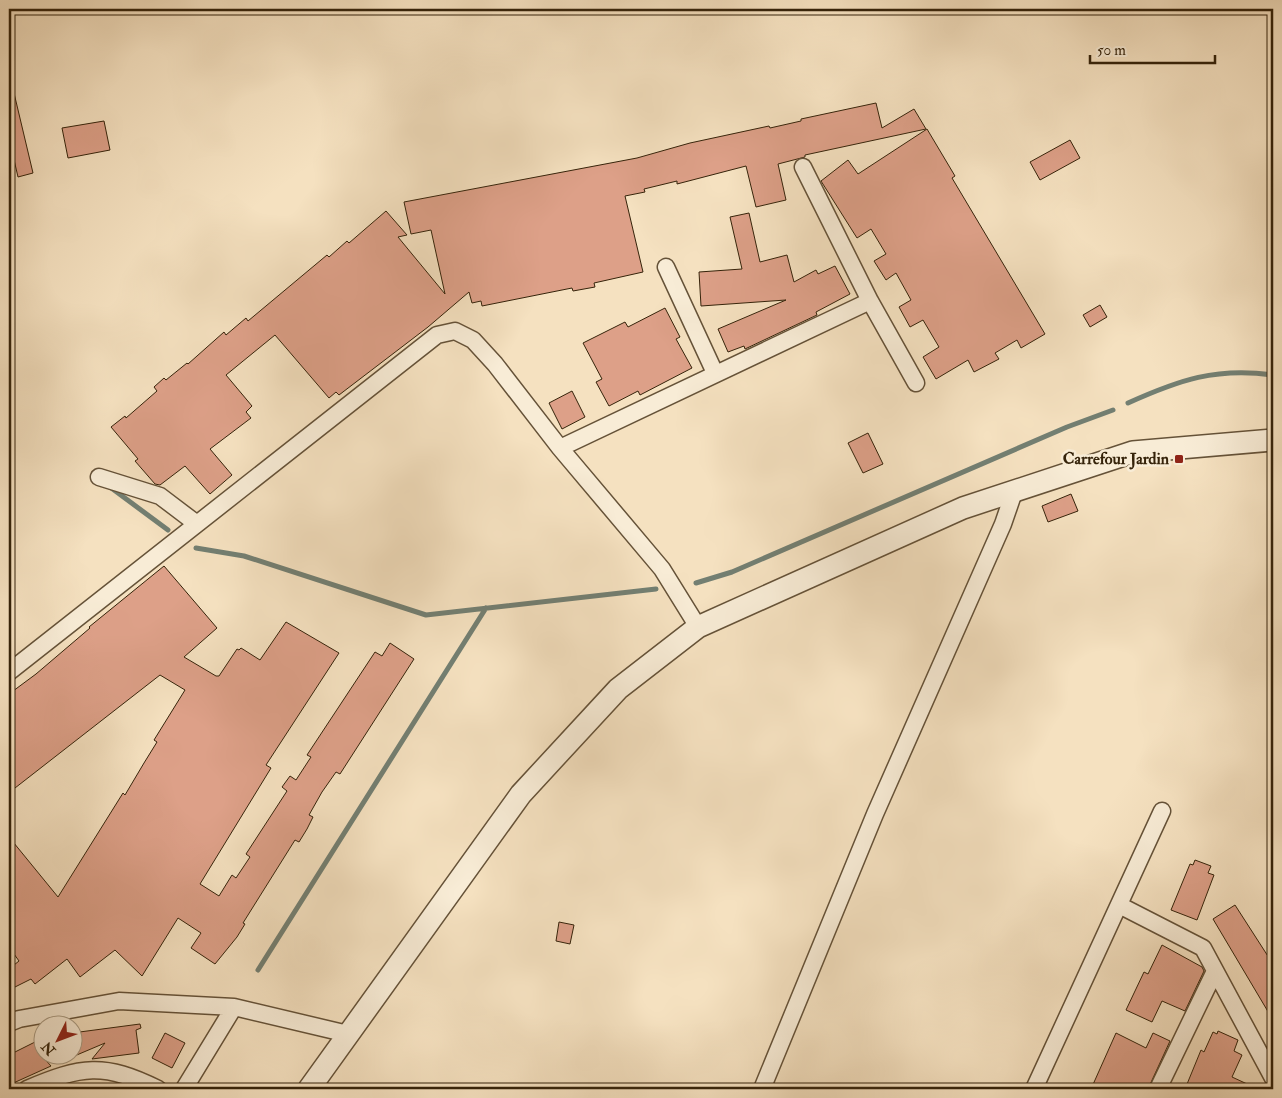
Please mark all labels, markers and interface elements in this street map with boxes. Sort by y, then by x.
scale bar [1090,32,1214,64]
text: 50 m [1097,41,1126,60]
place label: Carrefour Jardin [1063,449,1170,470]
marker: Carrefour Jardin [1173,453,1185,465]
north arrow [32,1016,82,1066]
text: N [38,1038,60,1059]

